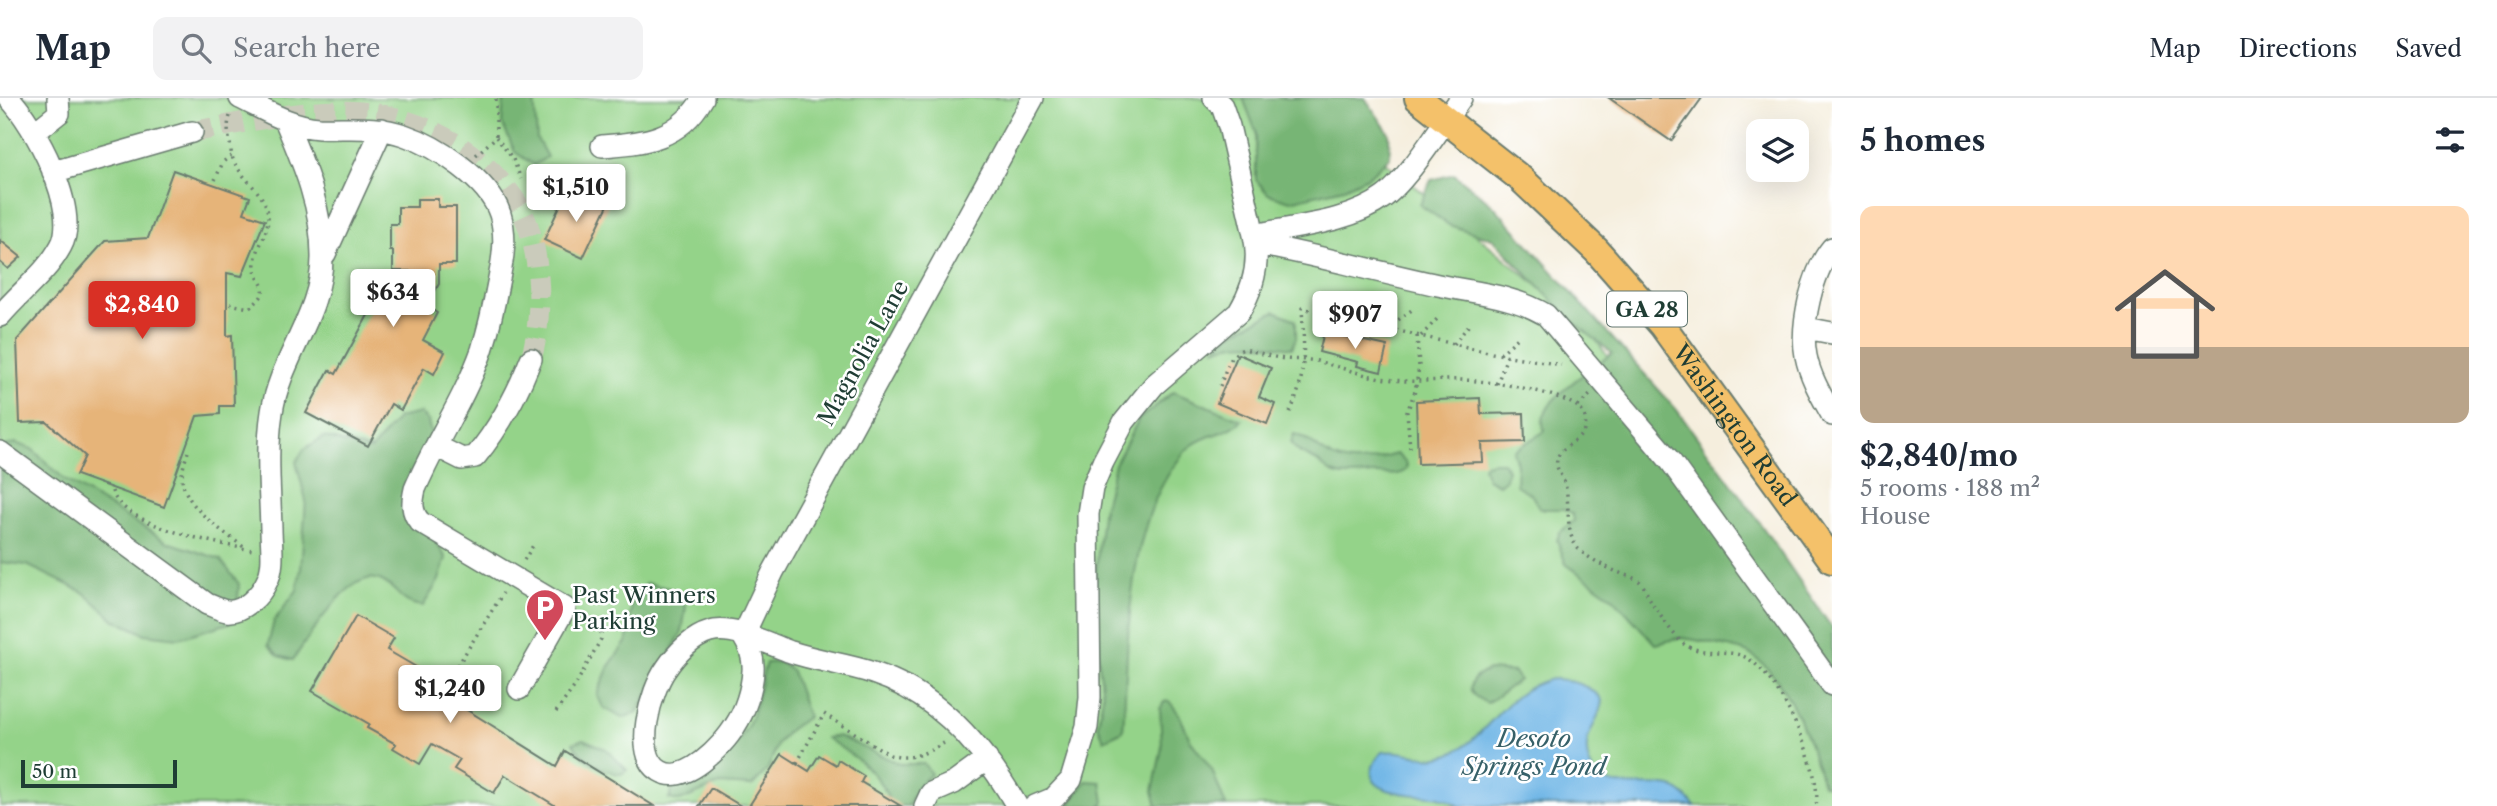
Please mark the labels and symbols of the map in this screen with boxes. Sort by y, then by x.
pin: $1,510 [519,164,633,224]
pin: $634 [352,270,434,329]
street label: Magnolia Lane [811,275,915,431]
pin: $2,840 [85,282,199,341]
pin: $907 [1314,292,1396,351]
road number: GA 28 [1607,292,1687,326]
street label: Washington Road [1666,338,1802,512]
place label: Past Winners Parking [572,581,716,635]
parking icon: Past Winners Parking [524,587,566,642]
pin: $1,240 [393,666,507,725]
water label: Desoto Springs Pond [1460,724,1609,781]
scale bar [21,757,177,789]

